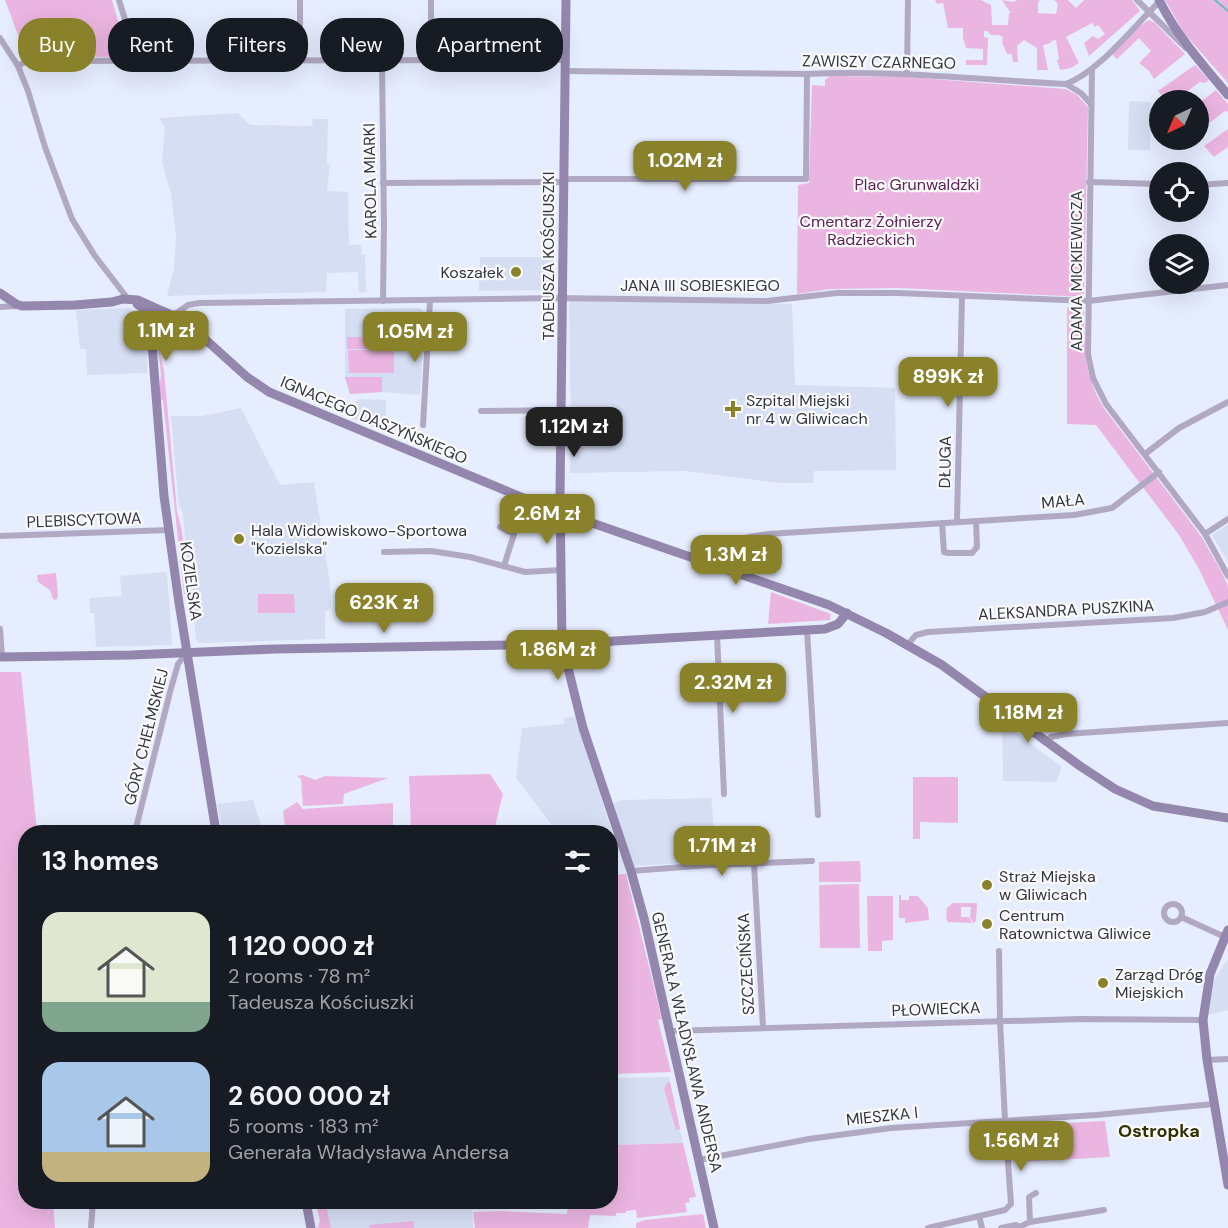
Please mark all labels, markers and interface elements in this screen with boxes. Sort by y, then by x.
chip: Buy [18,18,96,72]
chip: Rent [108,18,194,72]
chip: Filters [206,18,308,72]
chip: New [320,18,404,72]
chip: Apartment [416,18,563,72]
street label: ZAWISZY CZARNEGO [802,50,956,74]
north arrow [1149,90,1209,150]
map controls [1149,90,1209,294]
street label: KAROLA MIARKI [358,123,382,239]
pin: 1.02M zł [623,141,747,192]
text: 1.02M zł [647,147,723,173]
button: locate [1149,162,1209,222]
street label: TADEUSZA KOŚCIUSZKI [538,172,559,340]
park label: Plac Grunwaldzki [855,174,979,195]
street label: ADAMA MICKIEWICZA [1066,190,1087,351]
park label: Cmentarz Żołnierzy Radzieckich [800,211,943,250]
button: layers [1149,234,1209,294]
place label: Koszałek [440,262,504,283]
marker: Koszałek [509,265,523,279]
street label: JANA III SOBIESKIEGO [620,275,780,296]
pin: 1.1M zł [111,311,221,362]
pin: 1.05M zł [353,312,477,363]
text: 1.1M zł [137,317,195,343]
text: 1.05M zł [377,318,453,344]
pin: 899K zł [893,357,1003,408]
text: 899K zł [912,363,984,389]
street label: IGNACEGO DASZYŃSKIEGO [277,371,471,469]
place label: Szpital Miejski nr 4 w Gliwicach [746,390,868,429]
marker: Szpital Miejski nr 4 w Gliwicach [724,400,742,418]
pin: 1.12M zł [512,407,636,458]
text: 1.12M zł [540,413,608,439]
street label: DŁUGA [934,435,956,488]
street label: MAŁA [1040,489,1086,513]
pin: 2.6M zł [492,494,602,545]
text: 2.6M zł [514,500,580,526]
street label: PLEBISCYTOWA [26,507,142,533]
place label: Hala Widowiskowo-Sportowa "Kozielska" [251,520,467,559]
marker: Hala Widowiskowo-Sportowa "Kozielska" [232,532,246,546]
pin: 1.3M zł [681,535,791,586]
street label: KOZIELSKA [175,540,207,622]
text: 1.3M zł [705,541,767,567]
pin: 623K zł [329,583,439,634]
text: 623K zł [349,589,419,615]
street label: ALEKSANDRA PUSZKINA [977,595,1155,625]
pin: 1.86M zł [496,630,620,681]
text: 1.86M zł [520,636,596,662]
pin: 2.32M zł [671,663,795,714]
street label: GÓRY CHEŁMSKIEJ [119,666,173,808]
text: 2.32M zł [694,669,772,695]
pin: 1.18M zł [966,693,1090,744]
text: 1.18M zł [993,699,1063,725]
pin: 1.71M zł [660,826,784,877]
text: 1.71M zł [688,832,756,858]
text: 13 homes [42,844,159,878]
icon: filters [561,845,594,878]
place label: Straż Miejska w Gliwicach [999,866,1096,905]
marker: Straż Miejska w Gliwicach [980,878,994,892]
place label: Centrum Ratownictwa Gliwice [999,905,1151,944]
street label: GENERAŁA WŁADYSŁAWA ANDERSA [647,910,727,1175]
street label: SZCZECIŃSKA [733,912,759,1016]
marker: Centrum Ratownictwa Gliwice [980,917,994,931]
text: 1 120 000 zł [228,929,374,963]
icon: home [90,936,162,1008]
text: 2 rooms · 78 m² [228,963,370,989]
place label: Zarząd Dróg Miejskich [1115,964,1203,1003]
marker: Zarząd Dróg Miejskich [1096,976,1110,990]
text: Tadeusza Kościuszki [228,989,414,1015]
street label: PŁOWIECKA [891,997,981,1021]
text: 2 600 000 zł [228,1079,390,1113]
icon: home [90,1086,162,1158]
street label: MIESZKA I [845,1102,919,1130]
text: 5 rooms · 183 m² [228,1113,379,1139]
district label: Ostropka [1118,1119,1200,1143]
pin: 1.56M zł [959,1121,1083,1172]
text: 1.56M zł [983,1127,1059,1153]
text: Generała Władysława Andersa [228,1139,509,1165]

